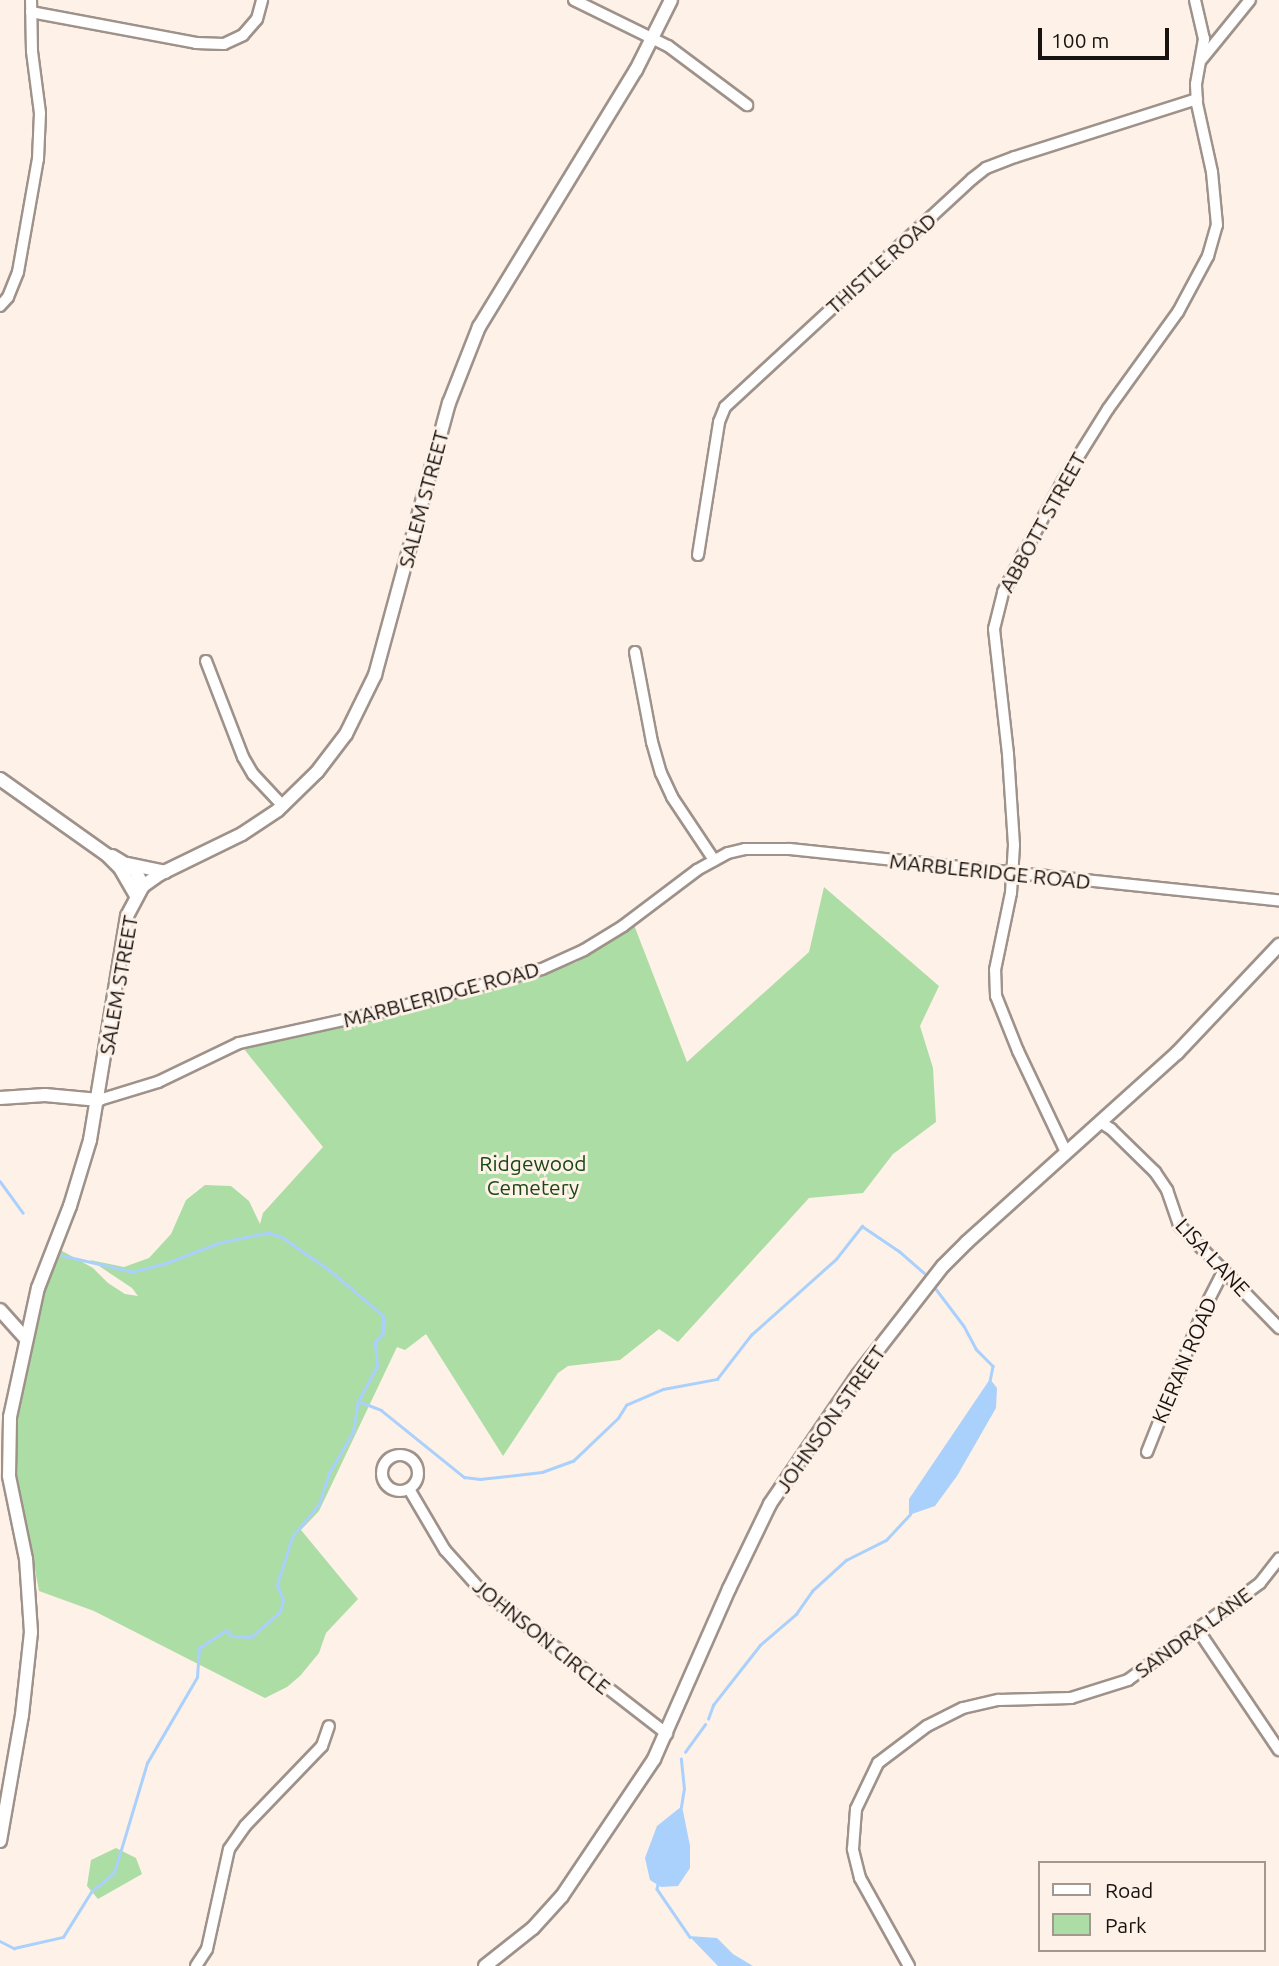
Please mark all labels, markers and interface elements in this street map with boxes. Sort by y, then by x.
scale bar [1041,14,1172,58]
text: 100 m [1051,28,1109,52]
street label: THISTLE ROAD [821,207,941,319]
street label: SALEM STREET [393,428,453,570]
street label: ABBOTT STREET [993,448,1091,596]
street label: MARBLERIDGE ROAD [888,848,1092,894]
street label: SALEM STREET [93,913,143,1057]
street label: MARBLERIDGE ROAD [340,956,542,1032]
park label: Ridgewood Cemetery [479,1150,587,1200]
street label: LISA LANE [1171,1213,1255,1301]
street label: KIERAN ROAD [1146,1293,1222,1427]
street label: JOHNSON STREET [770,1340,890,1498]
street label: JOHNSON CIRCLE [468,1573,616,1699]
street label: SANDRA LANE [1130,1581,1256,1683]
legend [1038,1861,1265,1952]
text: Road [1105,1878,1153,1902]
text: Park [1105,1913,1147,1937]

